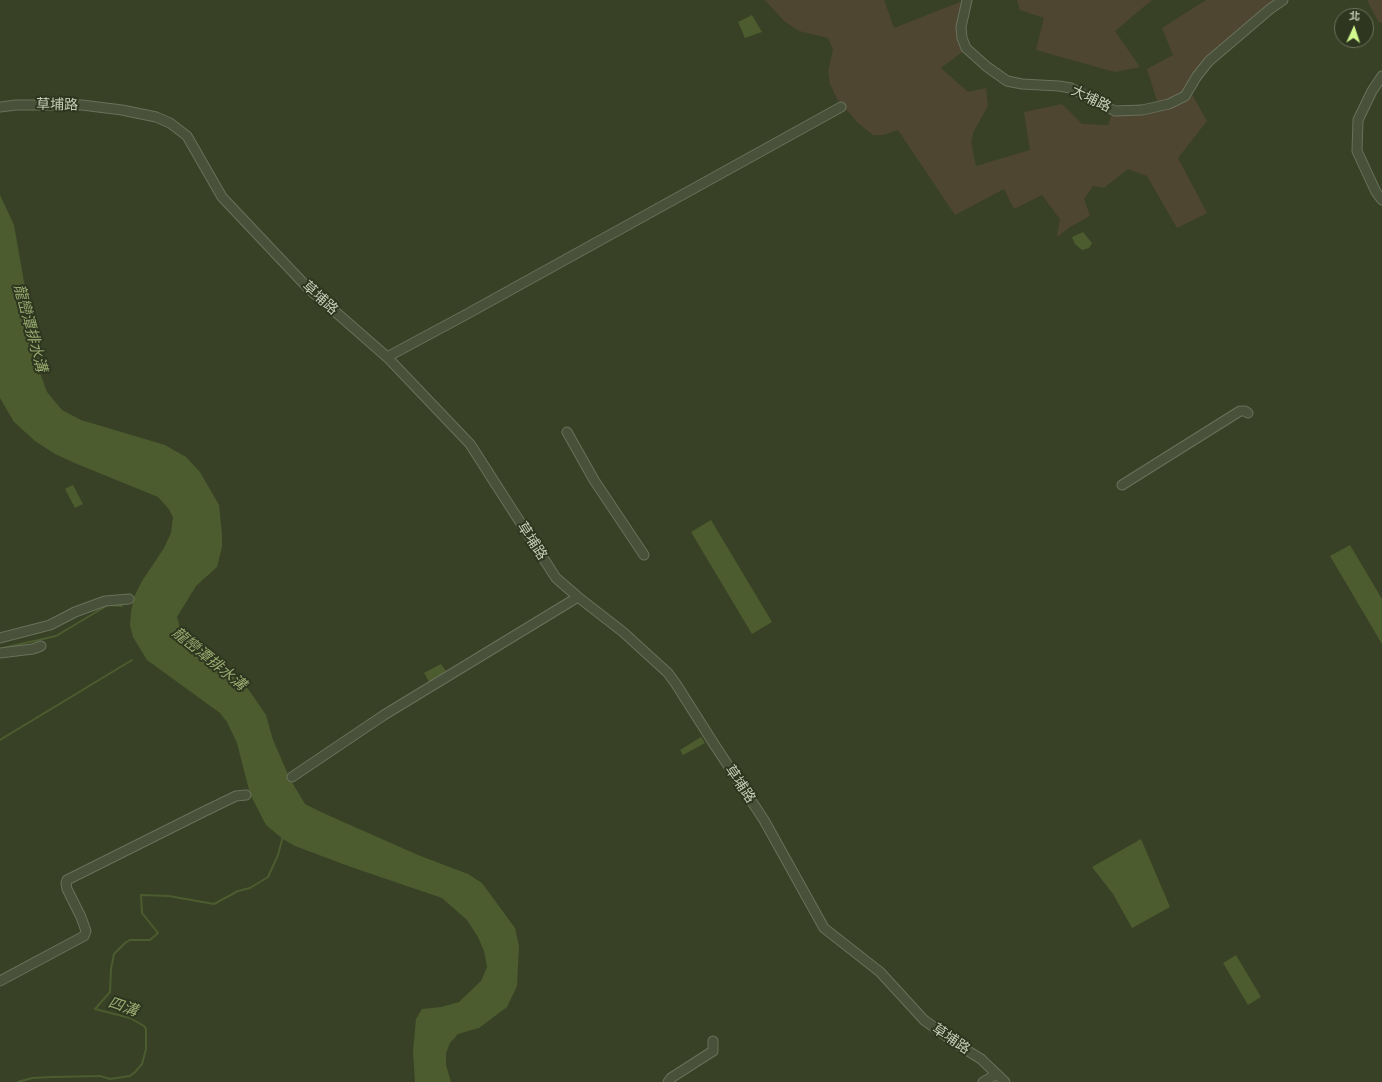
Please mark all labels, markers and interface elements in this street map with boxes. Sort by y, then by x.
north arrow [1334,8,1374,48]
text: 北 [1349,11,1360,22]
street label: 大埔路 [1068,82,1114,116]
street label: 草埔路 [36,96,78,114]
street label: 草埔路 [299,278,341,318]
water label: 龍巒潭排水溝 [10,282,50,374]
street label: 草埔路 [514,519,550,563]
water label: 龍巒潭排水溝 [168,624,250,694]
street label: 草埔路 [721,762,759,806]
water label: 四溝 [106,994,140,1020]
street label: 草埔路 [929,1020,973,1058]

